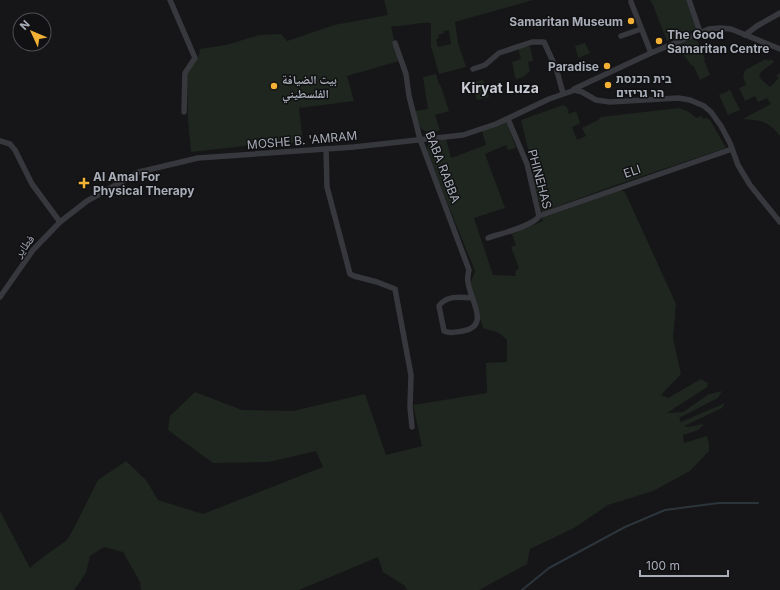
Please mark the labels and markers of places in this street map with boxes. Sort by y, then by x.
place label: Samaritan Museum [509,14,623,29]
marker: Samaritan Museum [626,16,636,26]
place label: The Good Samaritan Centre [667,27,769,56]
marker: The Good Samaritan Centre [654,36,664,46]
place label: Paradise [548,59,599,74]
marker: Paradise [602,61,612,71]
place label: בית הכנסת הר גריזים [616,71,672,100]
place label: بيت الضيافة الفلسطيني [282,72,337,103]
marker: בית הכנסת הר גריזים [603,80,613,90]
marker: بيت الضيافة الفلسطيني [269,81,279,91]
place label: Al Amal For Physical Therapy [93,169,195,198]
marker: Al Amal For Physical Therapy [78,177,90,189]

